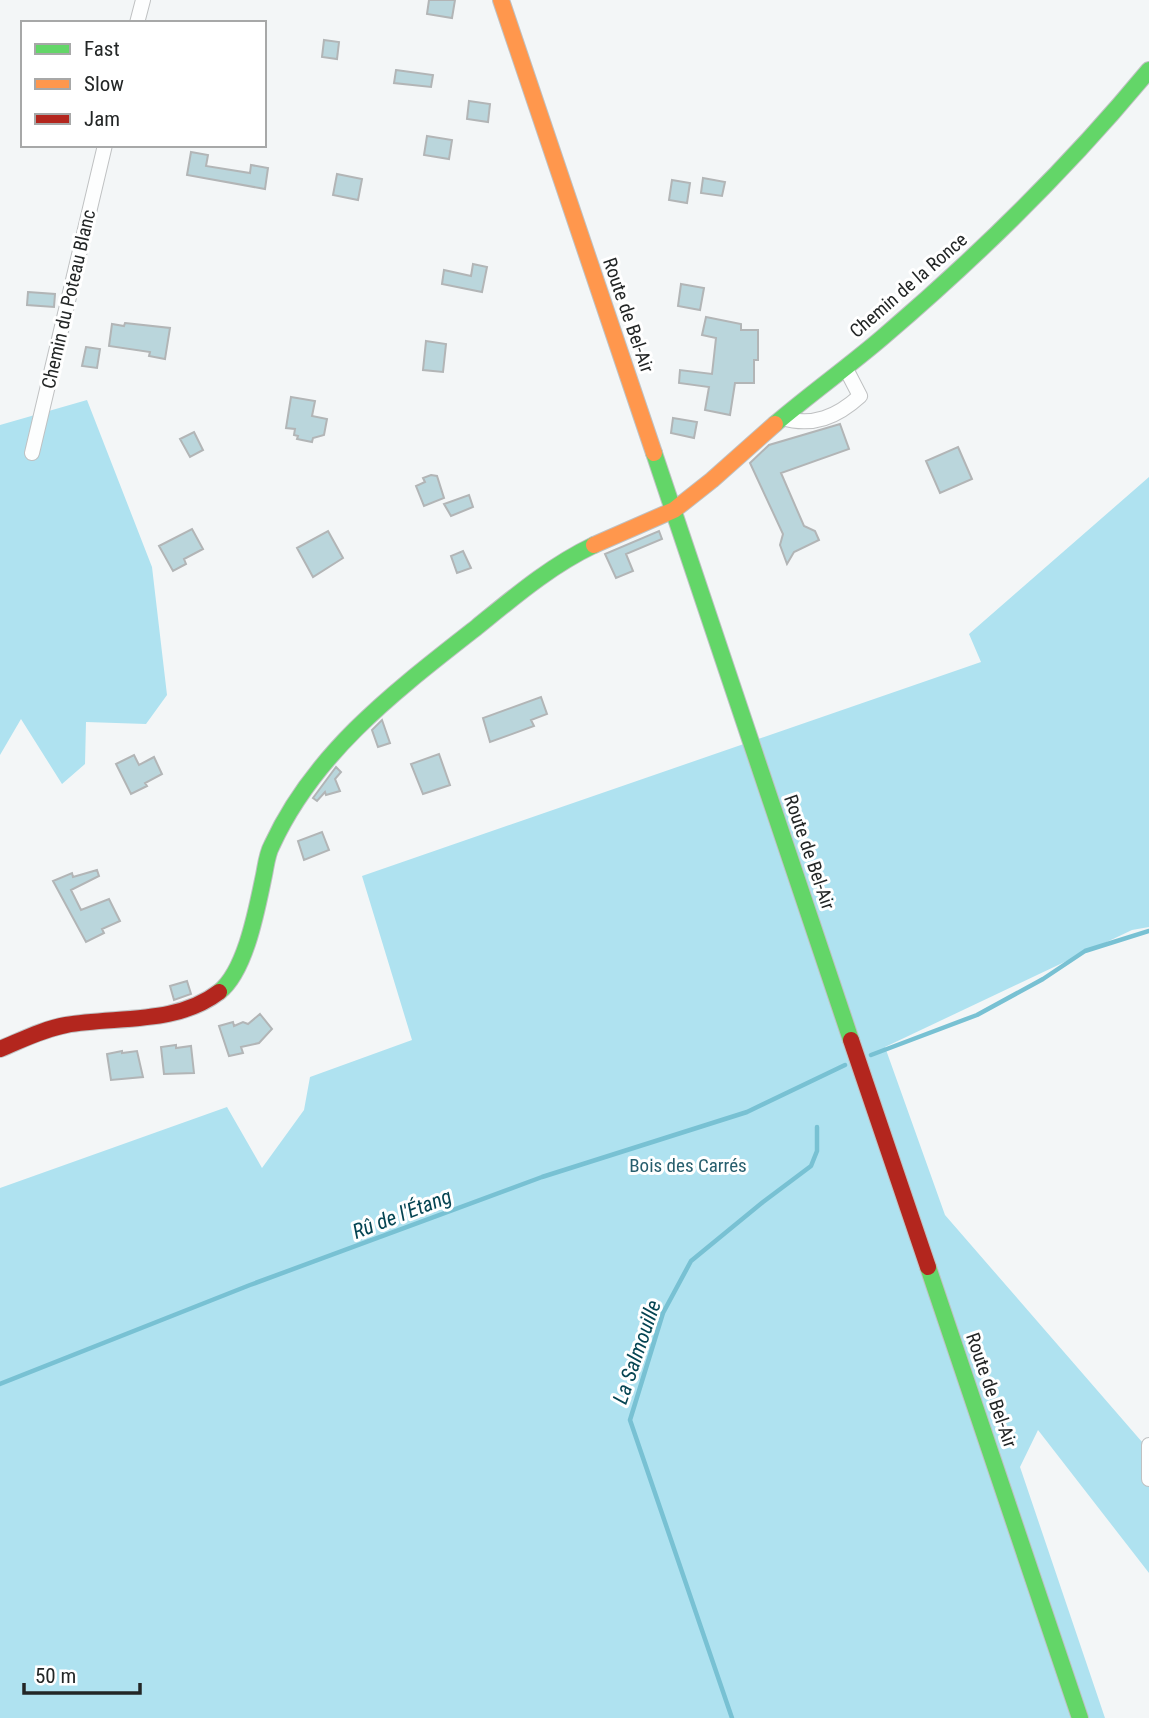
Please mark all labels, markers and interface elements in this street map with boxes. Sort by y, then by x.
legend [21,21,266,147]
text: Fast [84,37,120,61]
text: Slow [84,72,124,96]
text: Jam [84,107,120,131]
street label: Chemin du Poteau Blanc [37,207,100,391]
street label: Chemin de la Ronce [845,228,972,343]
street label: Route de Bel-Air [598,255,659,376]
street label: Route de Bel-Air [779,792,840,913]
park label: Bois des Carrés [629,1154,747,1177]
water label: Rû de l'Étang [349,1184,455,1244]
water label: La Salmouille [608,1297,666,1407]
street label: Route de Bel-Air [961,1330,1022,1451]
scale bar [24,1652,140,1696]
text: 50 m [35,1664,76,1688]

